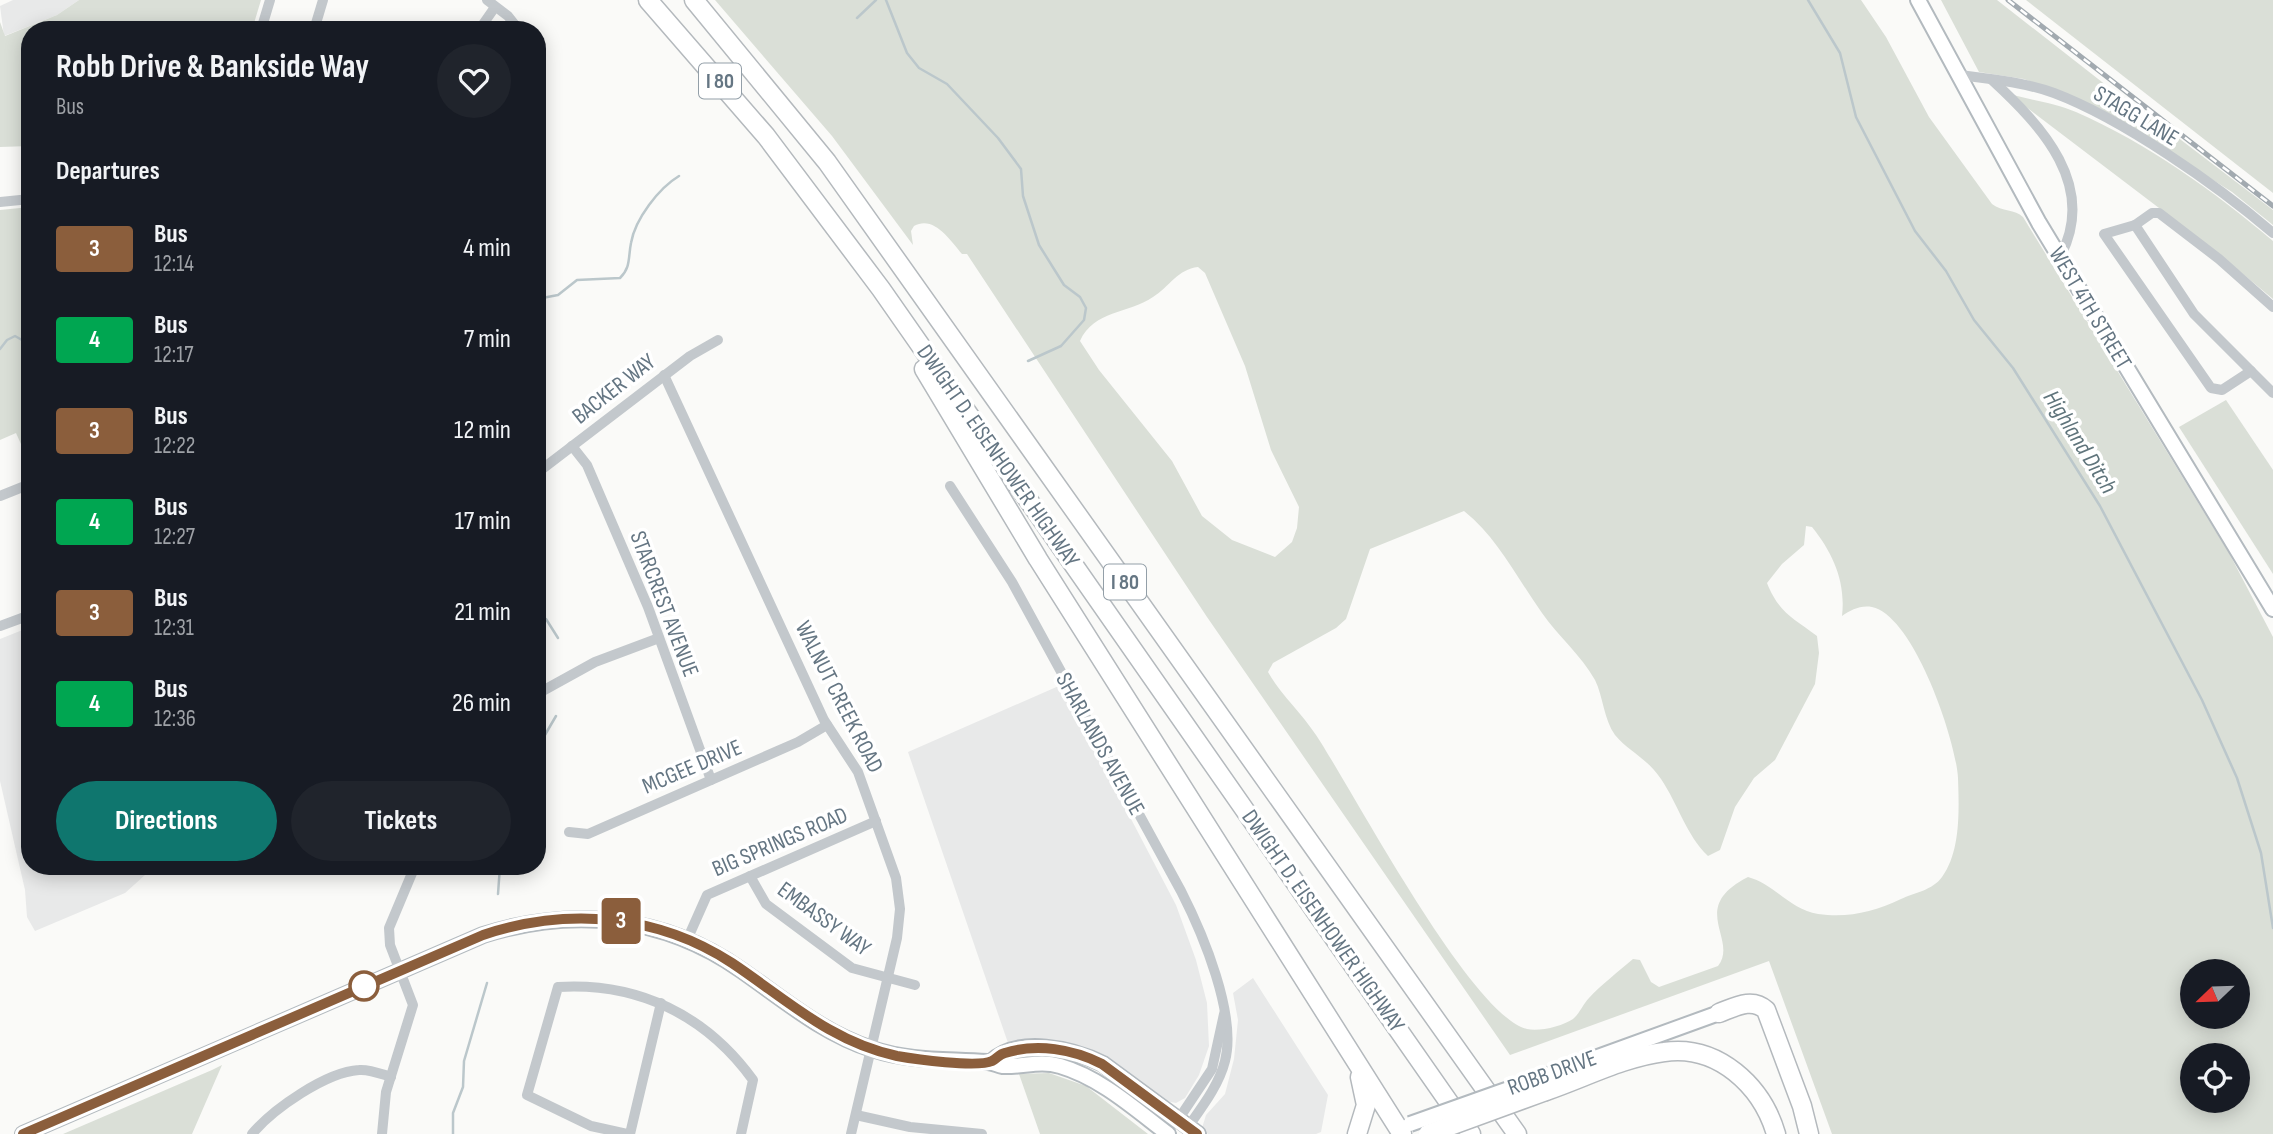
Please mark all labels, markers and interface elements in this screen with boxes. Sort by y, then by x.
button: heart [437,44,511,118]
text: Robb Drive & Bankside Way [56,47,369,87]
road number: I 80 [699,64,741,98]
street label: STAGG LANE [2088,80,2184,152]
text: Bus [56,93,84,121]
text: Departures [56,156,160,187]
text: Bus [154,219,188,250]
text: 4 min [463,233,511,264]
text: 3 [89,234,100,263]
street label: WEST 4TH STREET [2042,242,2138,374]
text: 12:14 [154,250,194,278]
text: Bus [154,310,188,341]
text: 7 min [464,324,511,355]
text: 4 [89,325,100,354]
street label: DWIGHT D. EISENHOWER HIGHWAY [911,339,1086,573]
text: 12:17 [154,341,193,369]
street label: BACKER WAY [567,348,662,430]
water label: Highland Ditch [2037,385,2123,499]
text: Bus [154,401,188,432]
text: 12 min [454,415,511,446]
text: 3 [89,416,100,445]
text: 12:22 [154,432,195,460]
text: Bus [154,492,188,523]
text: 17 min [455,506,511,537]
text: 4 [89,507,100,536]
text: 12:27 [154,523,195,551]
street label: STARCREST AVENUE [623,527,705,681]
road number: I 80 [1104,564,1146,600]
text: Bus [154,583,188,614]
text: 21 min [454,597,511,628]
text: 3 [89,598,100,627]
text: 12:31 [154,614,194,642]
street label: WALNUT CREEK ROAD [789,616,889,778]
street label: SHARLANDS AVENUE [1049,668,1151,820]
text: Bus [154,674,188,705]
text: 26 min [452,688,511,719]
text: 4 [89,689,100,718]
text: 12:36 [154,705,196,733]
street label: MCGEE DRIVE [638,734,746,800]
button: Directions [56,781,277,861]
button: Tickets [291,781,511,861]
street label: BIG SPRINGS ROAD [708,801,852,883]
street label: DWIGHT D. EISENHOWER HIGHWAY [1236,804,1411,1038]
street label: EMBASSY WAY [772,876,876,962]
line badge: 3 [598,898,644,944]
text: 3 [616,906,626,935]
north arrow [2180,959,2250,1029]
map controls [2180,959,2250,1113]
unlabelled marker [349,971,379,1001]
button: locate [2180,1043,2250,1113]
street label: ROBB DRIVE [1504,1044,1600,1102]

